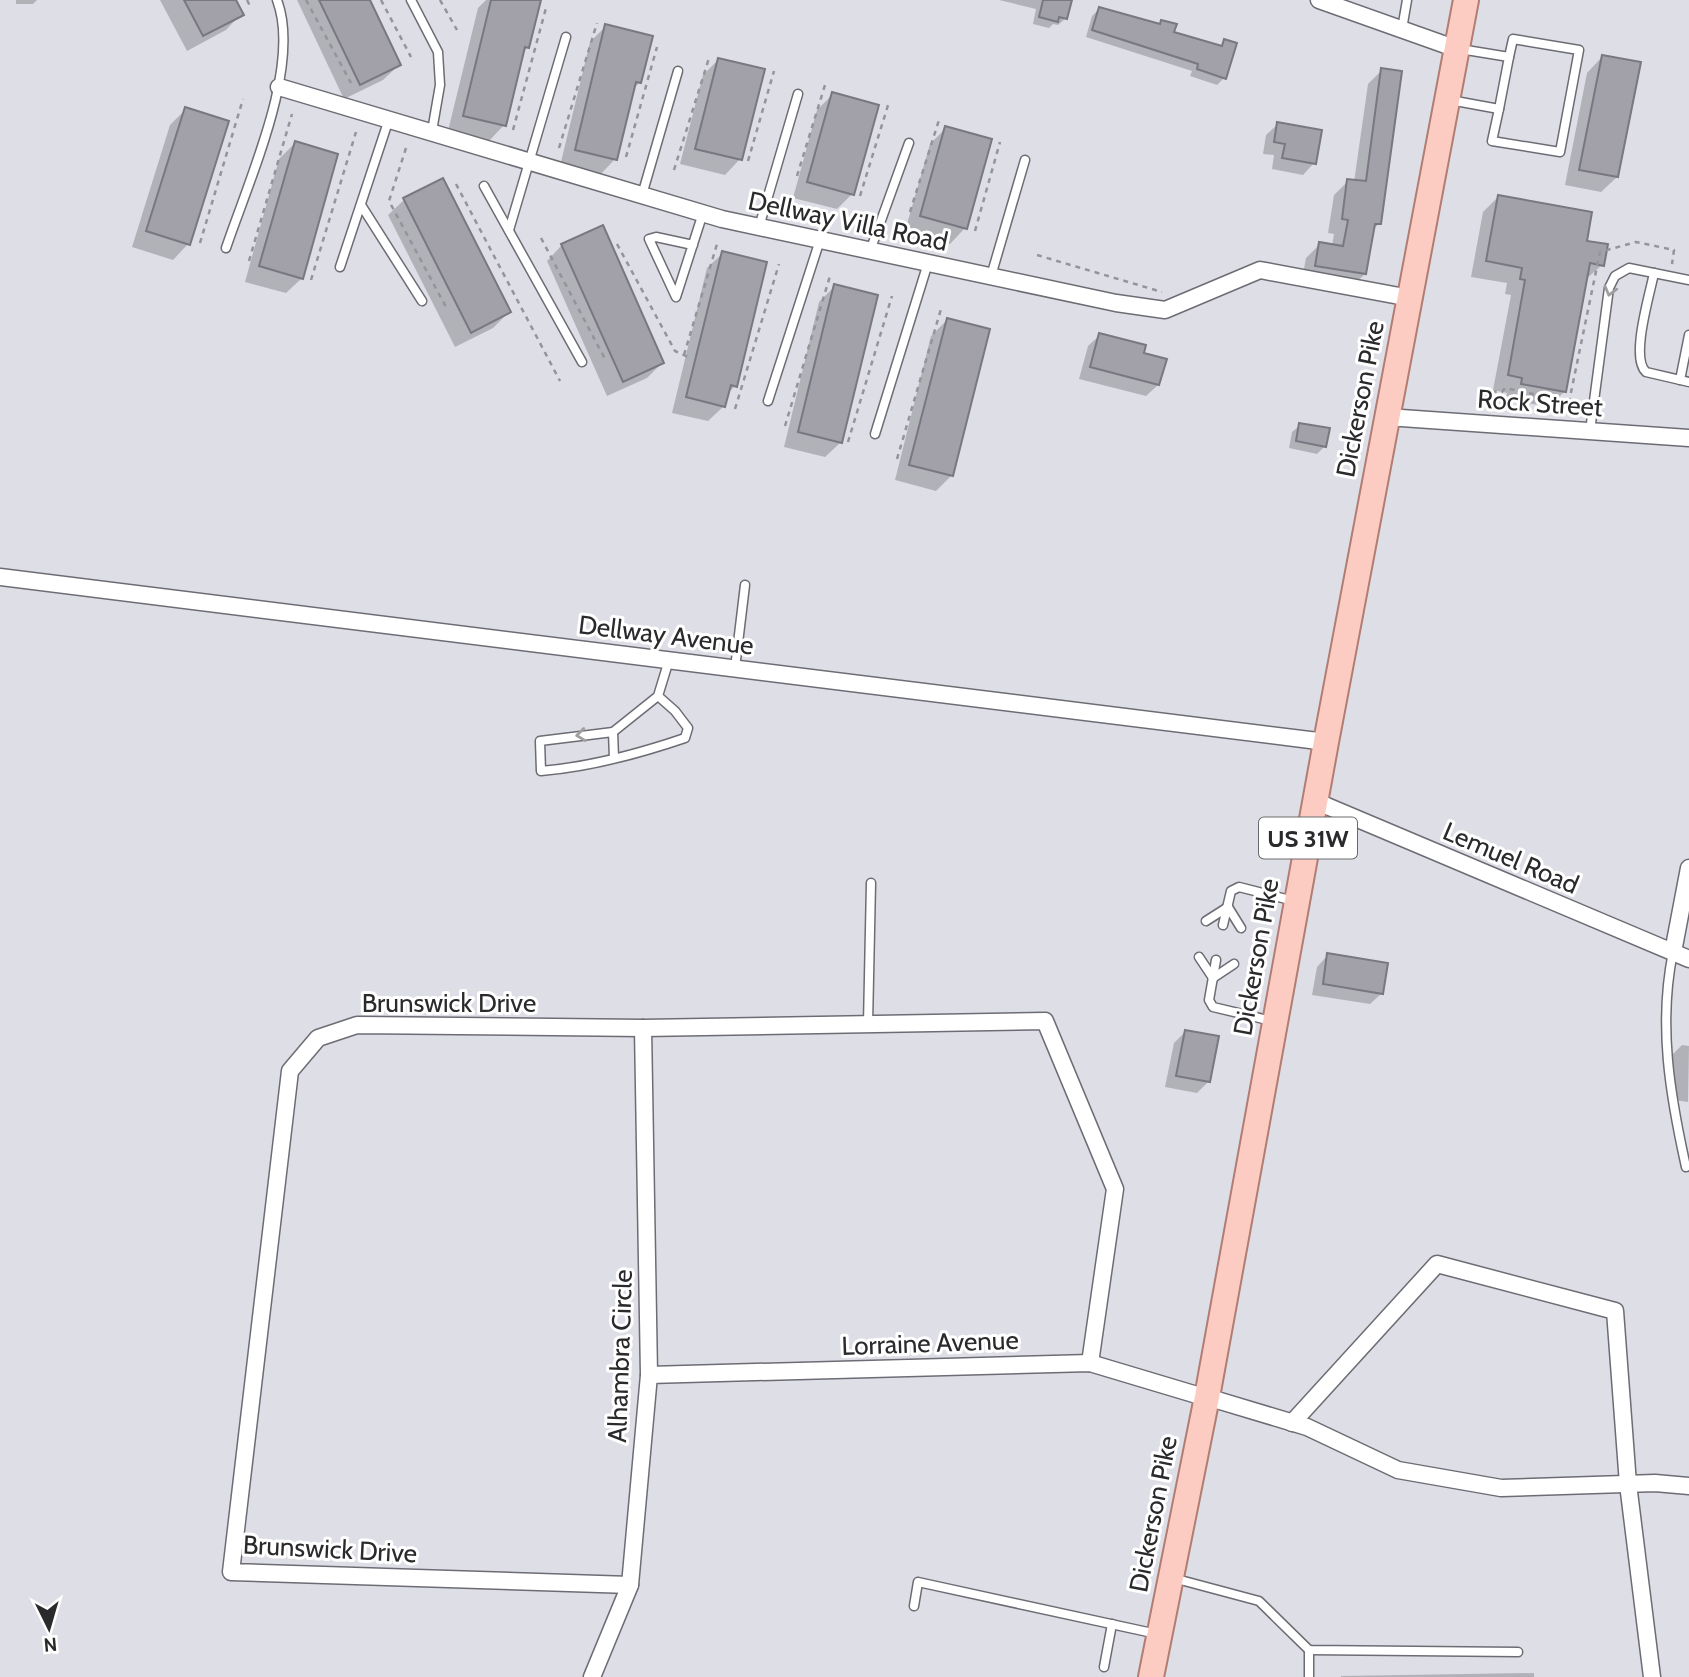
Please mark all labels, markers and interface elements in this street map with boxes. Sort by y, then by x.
street label: Dellway Villa Road [745,184,951,258]
one-way arrow [1604,284,1618,296]
street label: Dickerson Pike [1329,318,1391,480]
street label: Rock Street [1476,383,1604,423]
street label: Dellway Avenue [577,608,755,662]
one-way arrow [575,728,587,743]
street label: Lemuel Road [1438,815,1584,901]
road number: US 31W [1259,818,1357,858]
street label: Dickerson Pike [1226,876,1286,1038]
street label: Brunswick Drive [362,987,536,1019]
street label: Alhambra Circle [601,1269,639,1443]
street label: Lorraine Avenue [841,1324,1019,1362]
street label: Dickerson Pike [1122,1433,1184,1595]
street label: Brunswick Drive [242,1528,418,1570]
north arrow [14,1593,84,1663]
text: N [43,1632,58,1656]

